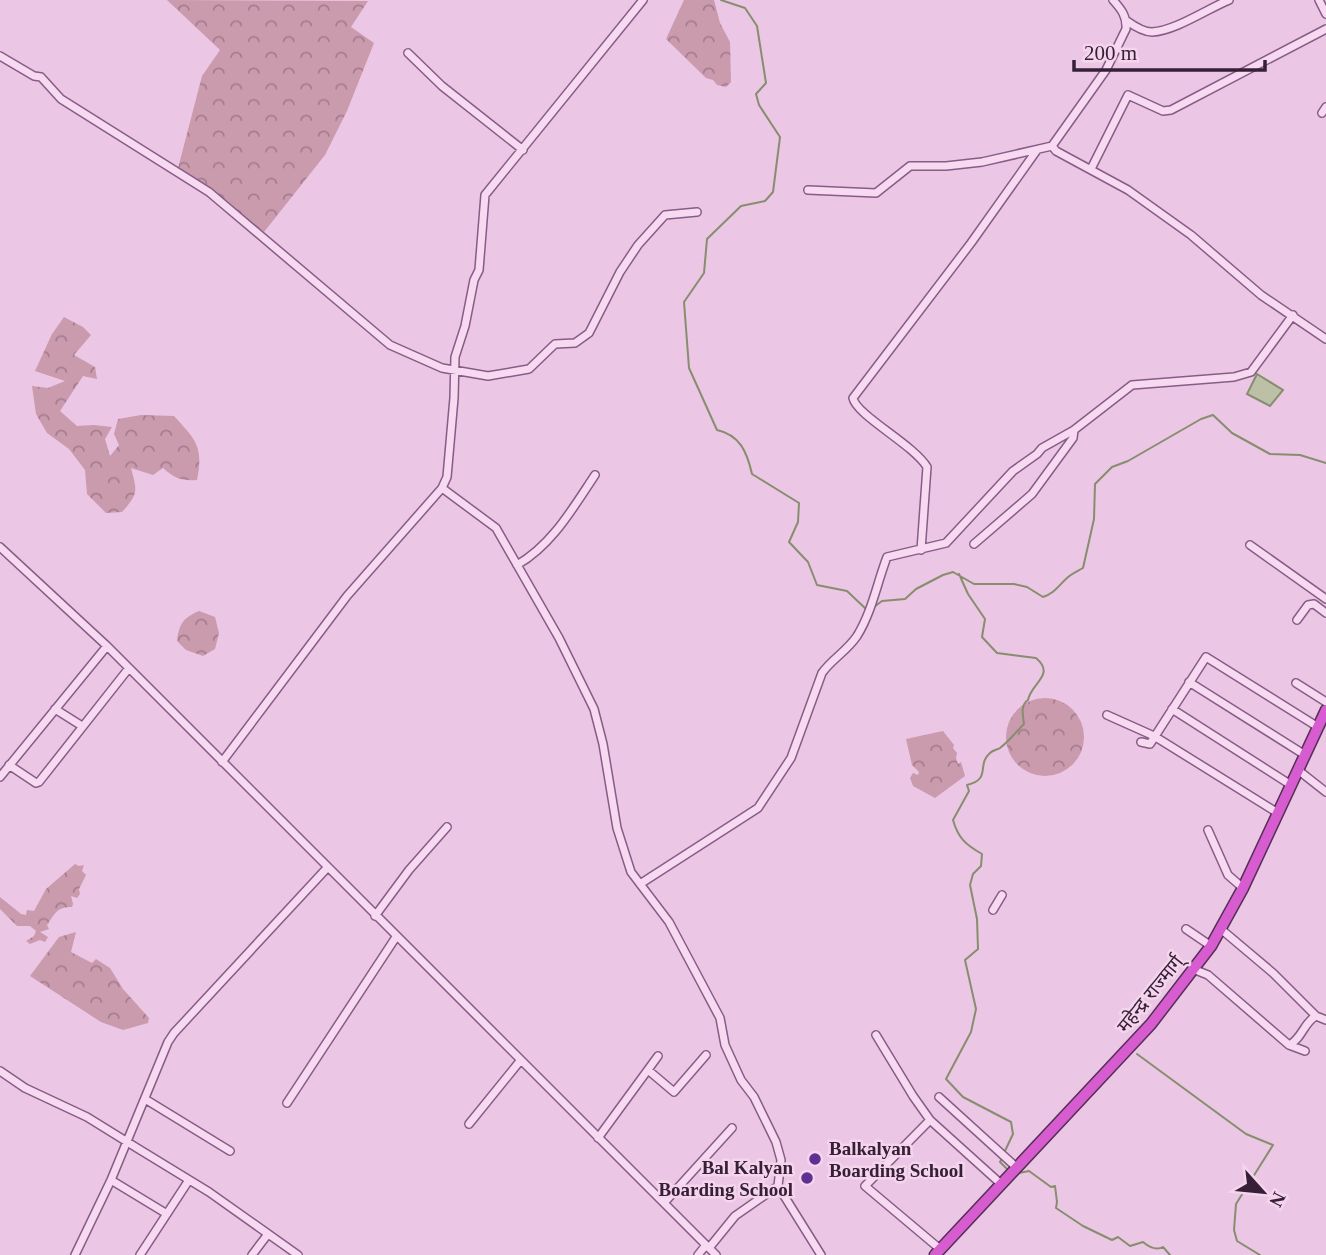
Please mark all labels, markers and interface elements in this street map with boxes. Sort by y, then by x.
scale bar [1074,28,1265,72]
text: 200 m [1084,41,1137,65]
street label: महेन्द्र राज्मार्ग् [1112,948,1190,1037]
place label: Balkalyan Boarding School [829,1138,964,1181]
marker: Balkalyan Boarding School [807,1151,823,1167]
place label: Bal Kalyan Boarding School [658,1157,793,1200]
north arrow [1228,1157,1298,1227]
marker: Bal Kalyan Boarding School [799,1170,815,1186]
text: N [1265,1189,1290,1211]

